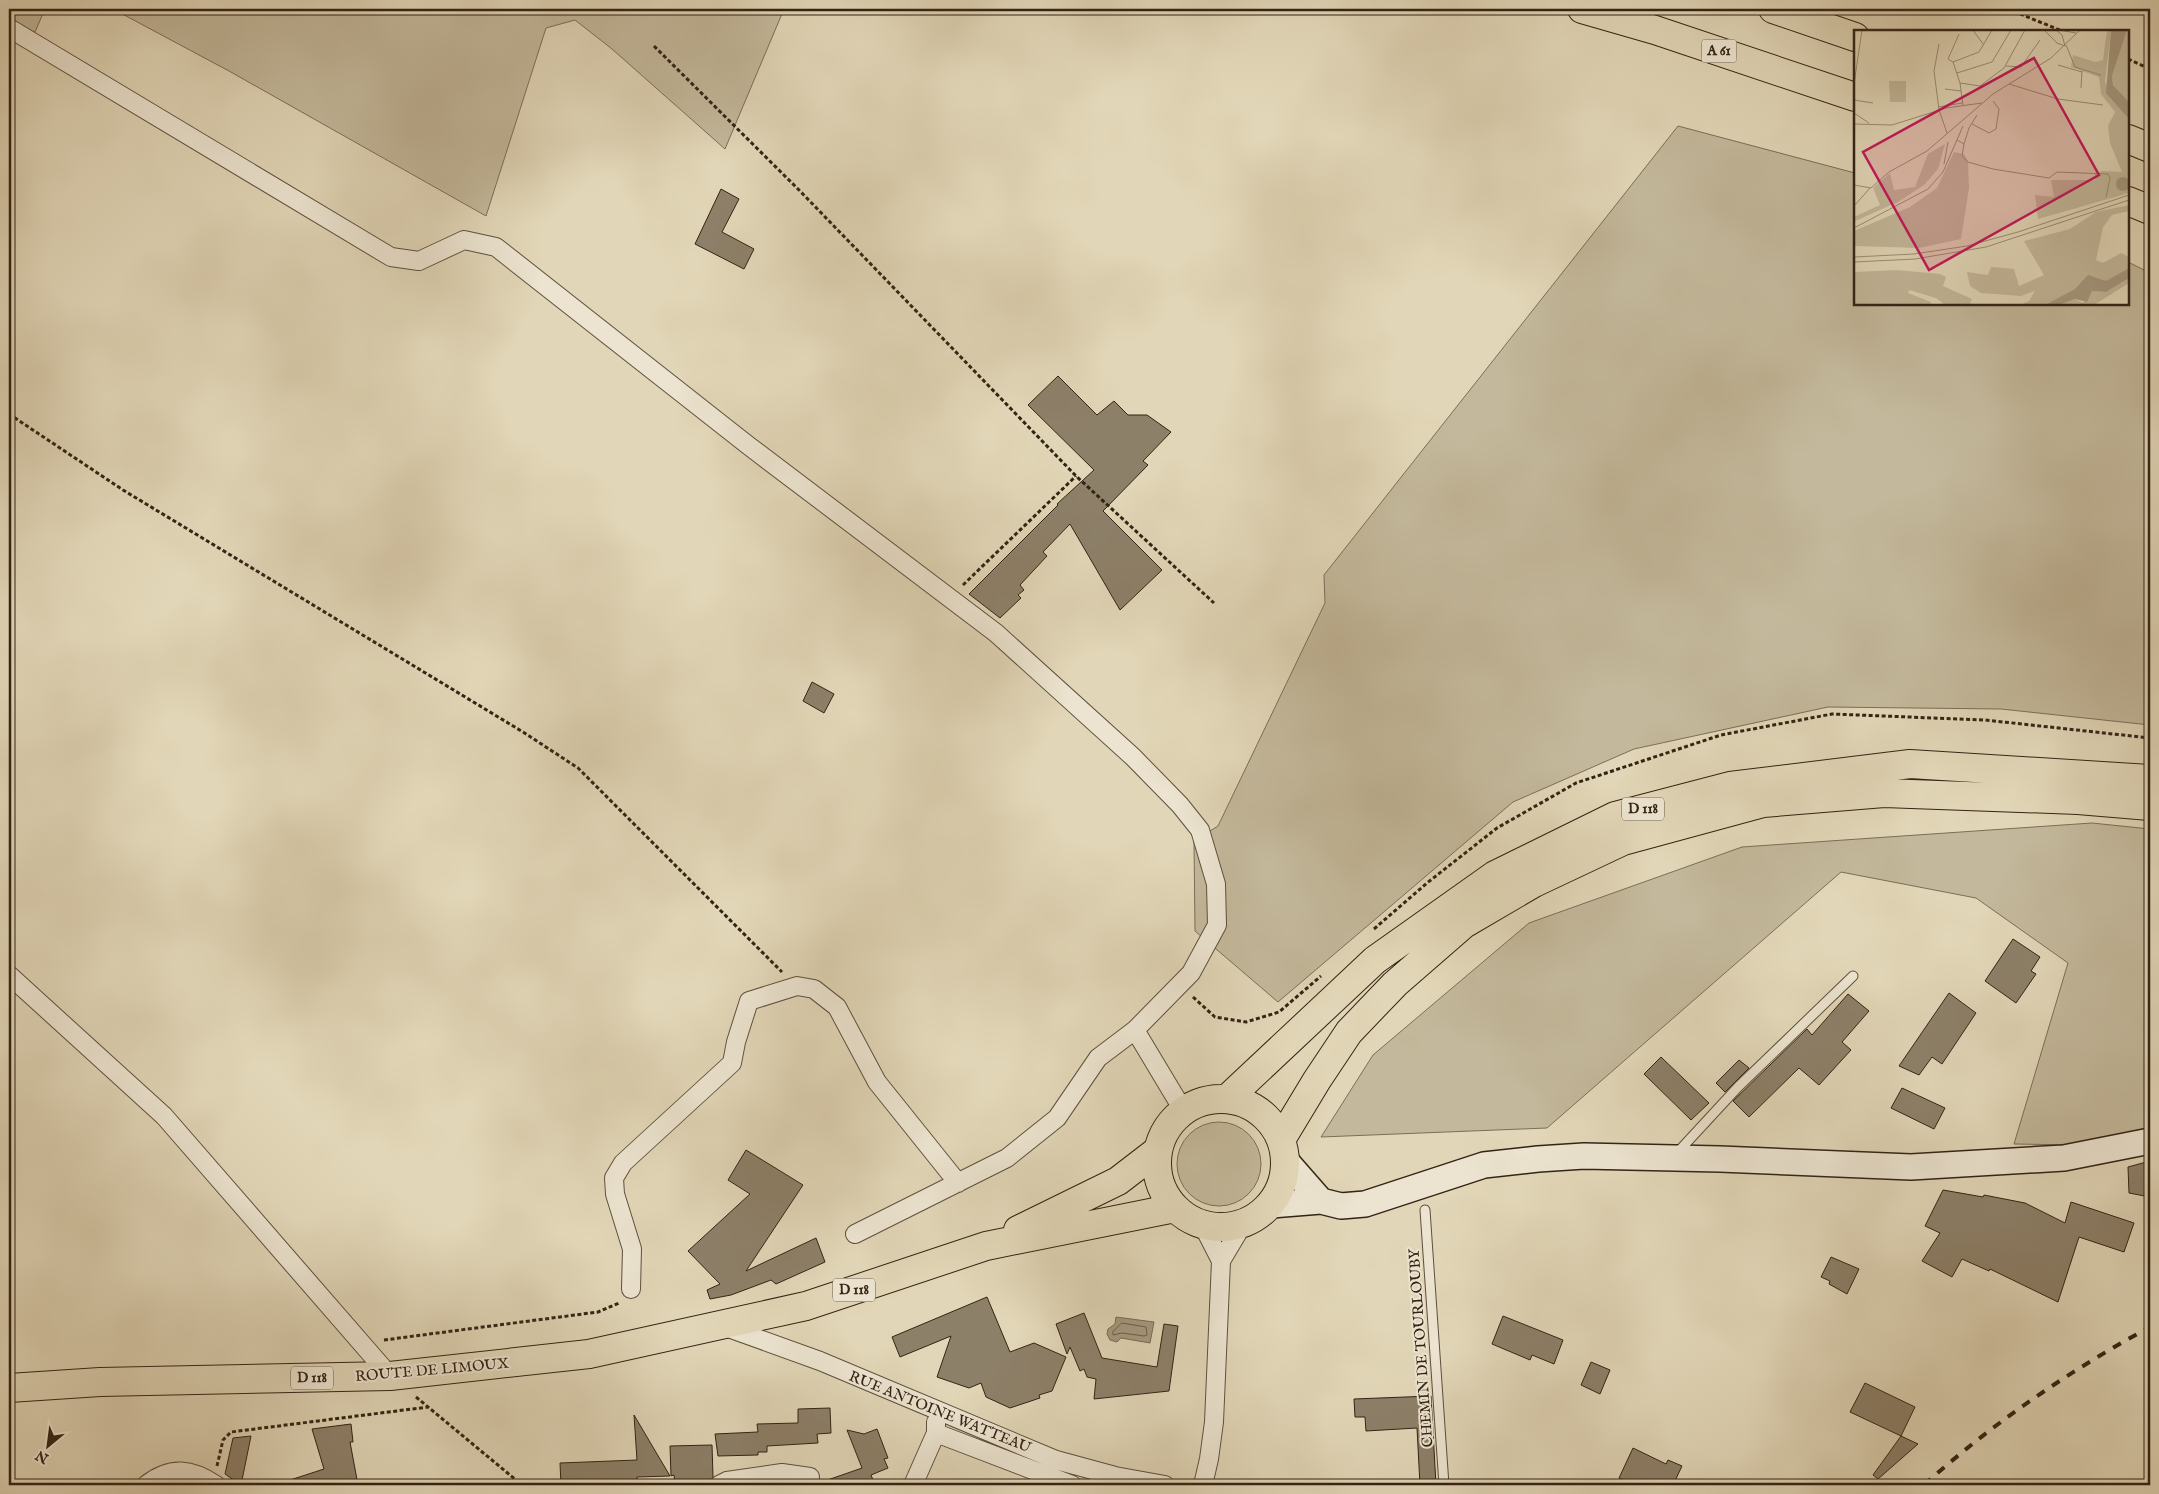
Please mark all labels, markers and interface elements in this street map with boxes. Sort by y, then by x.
inset map [1854,30,2129,305]
road number: A 61 [1702,40,1736,62]
road number: D 118 [1622,798,1664,821]
street label: CHEMIN DE TOURLOUBY [1405,1247,1437,1448]
road number: D 118 [833,1278,875,1302]
street label: ROUTE DE LIMOUX [354,1354,510,1386]
road number: D 118 [291,1366,333,1390]
street label: RUE ANTOINE WATTEAU [846,1367,1034,1457]
north arrow [22,1422,72,1472]
text: N [33,1446,53,1468]

